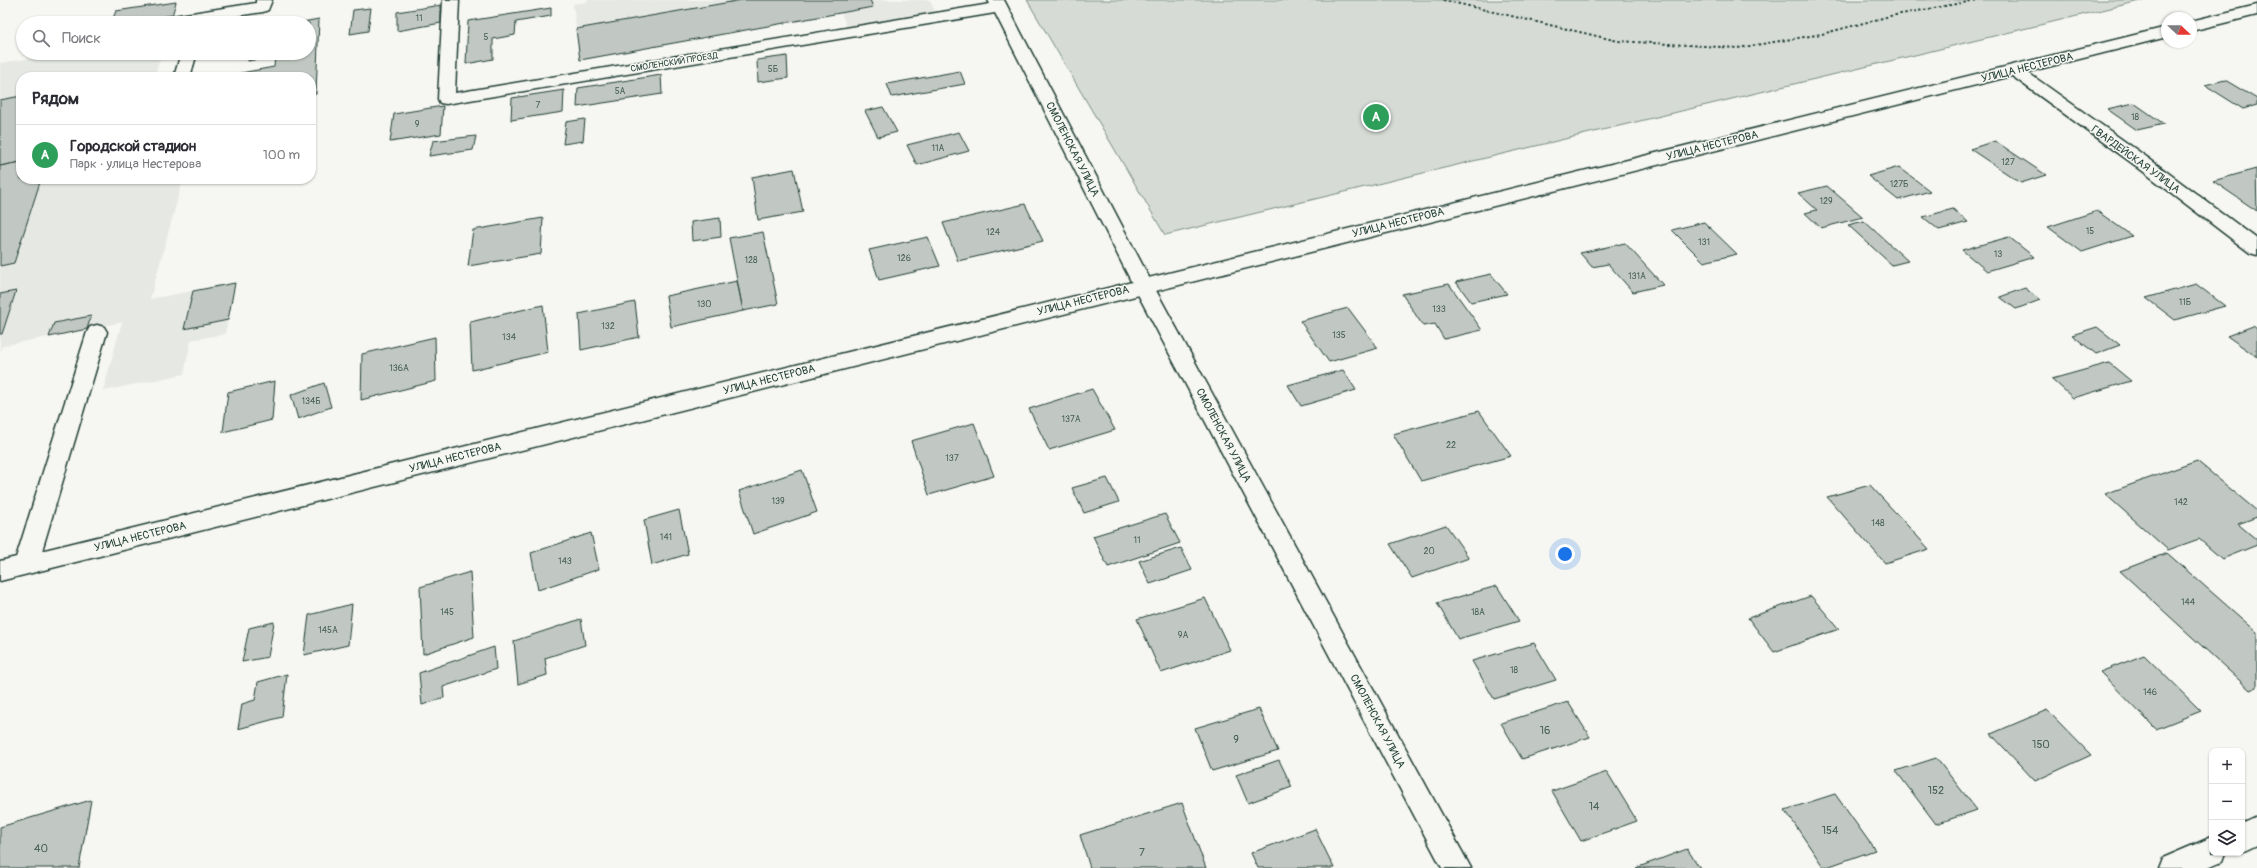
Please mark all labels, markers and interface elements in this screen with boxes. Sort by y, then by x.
north arrow [2161,12,2197,48]
house number: 11 [415,13,423,24]
search box [16,16,316,60]
icon: search [30,27,52,49]
text: Поиск [62,29,101,48]
house number: 5 [484,32,489,43]
street label: СМОЛЕНСКИЙ ПРОЕЗД [630,50,719,75]
street label: УЛИЦА НЕСТЕРОВА [1980,50,2074,85]
house number: 5Б [768,64,778,75]
house number: 5А [615,86,626,97]
text: Рядом [32,88,79,109]
house number: 7 [536,100,541,111]
street label: СМОЛЕНСКАЯ УЛИЦА [1043,100,1102,199]
pin: A [1363,102,1389,132]
house number: 18 [2131,112,2139,123]
house number: 9 [415,119,420,130]
street label: ГВАРДЕЙСКАЯ УЛИЦА [2089,123,2183,196]
street label: УЛИЦА НЕСТЕРОВА [1665,128,1759,163]
text: Городской стадион [70,137,196,156]
house number: 11А [932,143,945,154]
text: A [41,147,49,163]
text: 100 m [263,147,300,163]
text: Парк · улица Нестерова [70,156,201,172]
house number: 127 [2001,157,2015,168]
house number: 127Б [1890,179,1908,190]
house number: 129 [1819,196,1833,207]
street label: УЛИЦА НЕСТЕРОВА [1351,205,1445,240]
house number: 15 [2086,226,2094,237]
house number: 124 [986,227,1001,238]
house number: 131 [1698,237,1710,248]
house number: 13 [1994,249,2002,260]
house number: 126 [897,253,911,264]
house number: 128 [744,255,758,266]
house number: 131А [1628,271,1646,282]
street label: УЛИЦА НЕСТЕРОВА [1036,283,1130,318]
house number: 11Б [2179,297,2191,308]
house number: 130 [697,299,711,310]
house number: 133 [1432,304,1446,315]
house number: 132 [601,321,615,332]
house number: 135 [1332,330,1346,341]
house number: 134 [502,332,517,343]
street label: УЛИЦА НЕСТЕРОВА [722,362,816,397]
house number: 136А [389,363,409,374]
street label: СМОЛЕНСКАЯ УЛИЦА [1193,386,1254,485]
house number: 134Б [301,396,321,407]
house number: 137А [1061,414,1081,425]
street label: УЛИЦА НЕСТЕРОВА [408,440,502,475]
house number: 22 [1446,440,1456,451]
house number: 137 [945,453,959,464]
house number: 139 [771,496,785,507]
house number: 142 [2174,497,2188,508]
house number: 148 [1871,518,1885,529]
street label: УЛИЦА НЕСТЕРОВА [93,519,187,554]
house number: 141 [660,532,672,543]
house number: 11 [1133,535,1141,546]
your location [1555,544,1575,564]
house number: 20 [1423,546,1435,557]
house number: 143 [558,556,572,567]
house number: 144 [2181,597,2196,608]
house number: 145 [440,607,454,618]
house number: 18А [1471,607,1485,618]
house number: 145А [318,625,338,636]
house number: 9А [1178,630,1188,641]
house number: 18 [1510,665,1518,676]
street label: СМОЛЕНСКАЯ УЛИЦА [1347,672,1408,771]
house number: 146 [2143,687,2157,698]
house number: 16 [1540,724,1550,737]
house number: 9 [1233,733,1239,746]
house number: 150 [2032,738,2050,751]
map controls [2209,748,2245,856]
button: + [2209,748,2245,784]
house number: 152 [1928,784,1944,797]
button: − [2209,784,2245,820]
house number: 14 [1589,800,1600,813]
button: layers [2209,820,2245,856]
house number: 154 [1822,824,1839,837]
house number: 40 [34,842,48,855]
house number: 7 [1139,846,1145,859]

